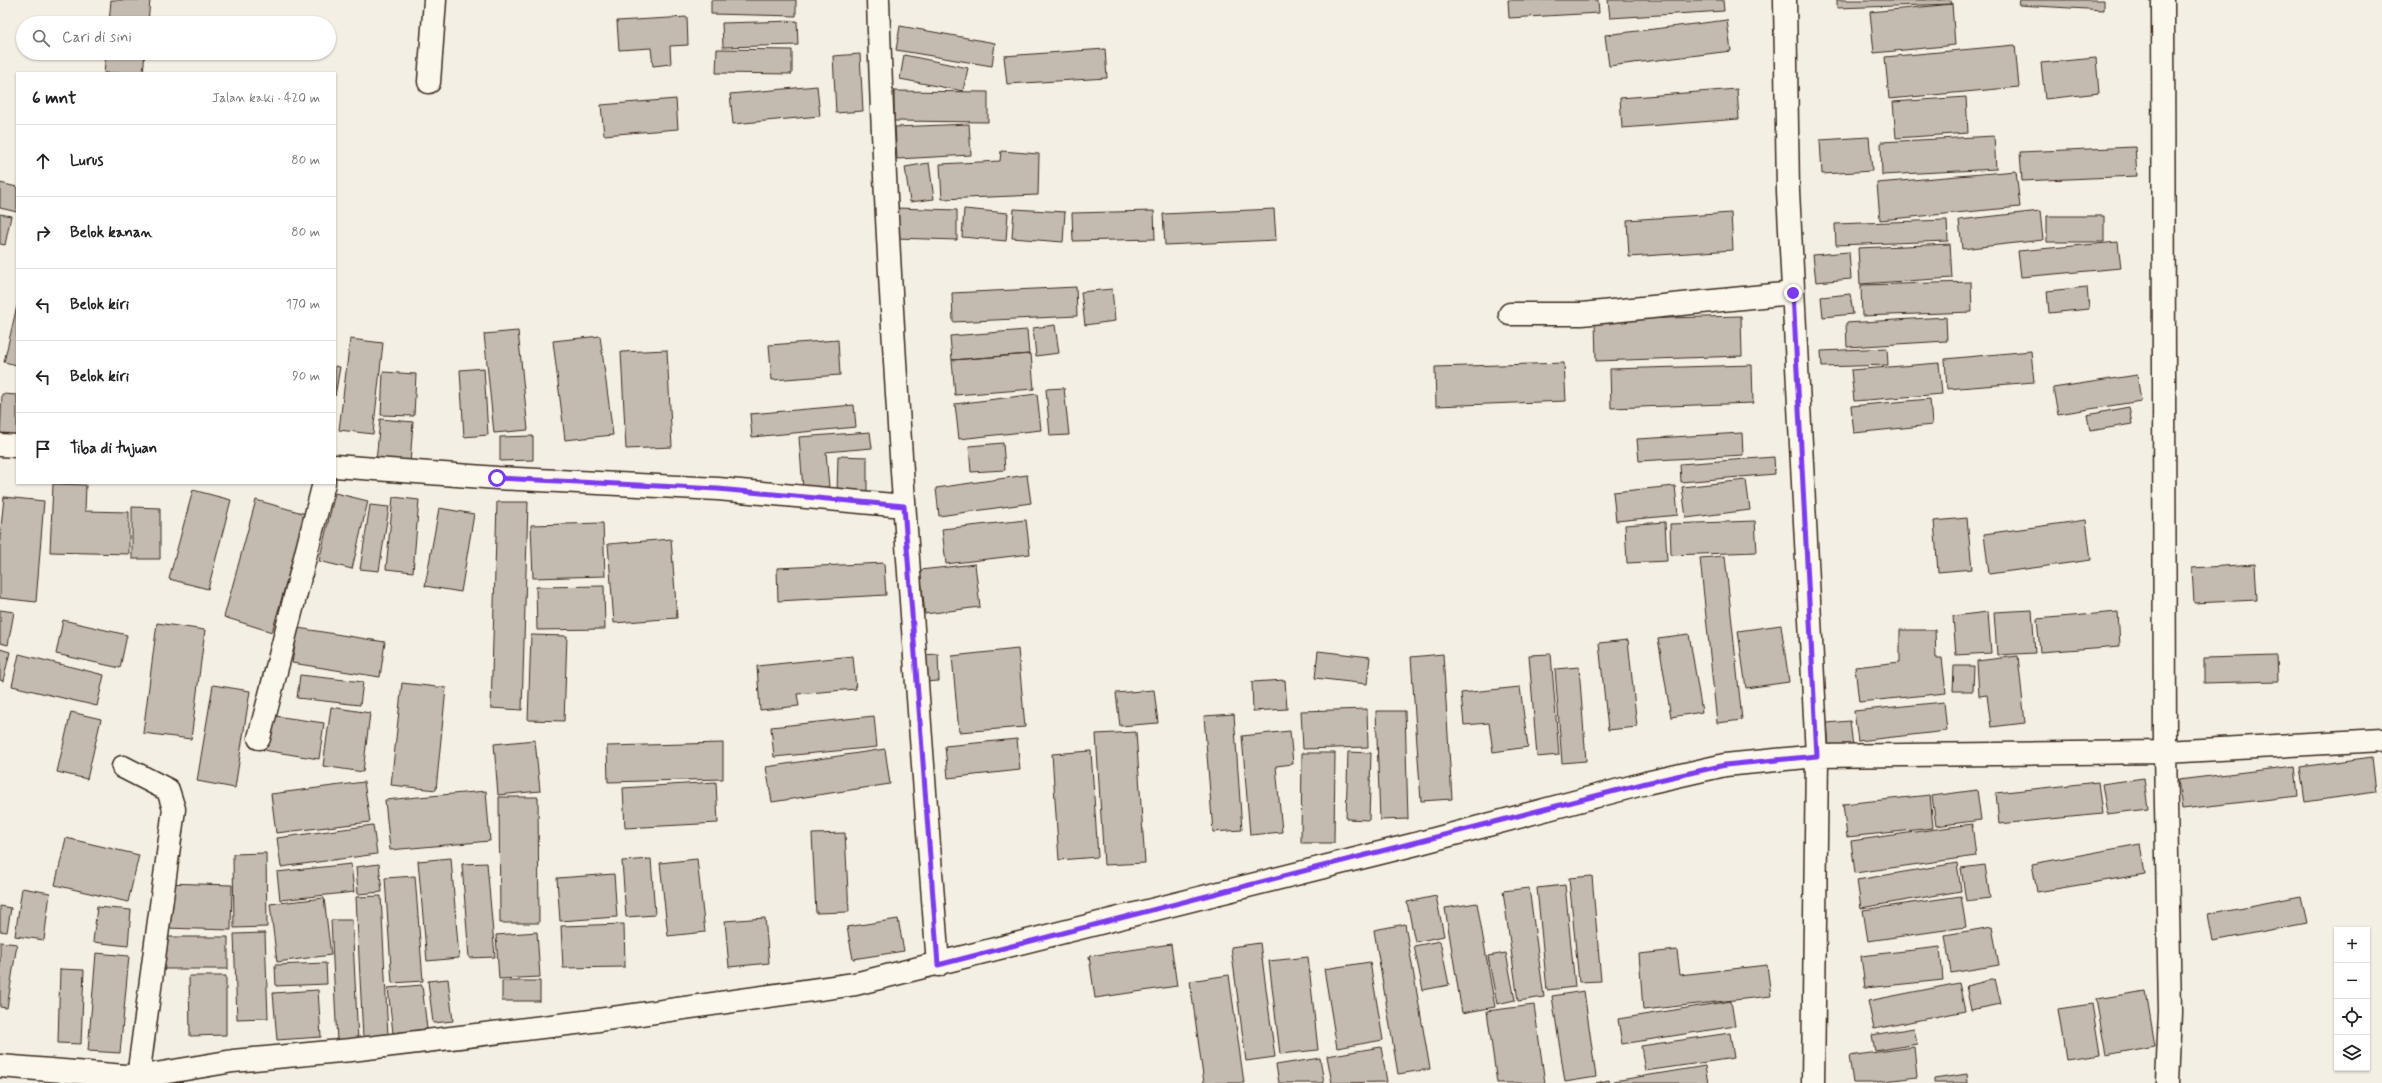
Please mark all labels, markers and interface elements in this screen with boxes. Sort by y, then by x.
search box [16,16,336,60]
icon: search [30,27,52,49]
text: Cari di sini [62,28,132,48]
text: 6 mnt [32,87,76,109]
text: Jalan kaki · 420 m [212,90,320,107]
icon: ahead [32,150,54,172]
text: Lurus [70,151,103,171]
text: 80 m [291,152,320,169]
icon: right [32,222,54,244]
text: Belok kanan [70,223,153,243]
text: 80 m [291,224,320,241]
route end [1784,284,1802,302]
icon: left [32,294,54,316]
text: Belok kiri [70,295,129,315]
text: 170 m [286,296,320,313]
icon: left [32,366,54,388]
text: Belok kiri [70,367,129,387]
text: 90 m [292,368,320,385]
icon: arrive [32,438,54,460]
text: Tiba di tujuan [70,439,157,459]
route start [488,469,506,487]
map controls [2334,927,2370,1071]
button: + [2334,927,2370,963]
button: − [2334,963,2370,999]
button: locate [2334,999,2370,1035]
button: layers [2334,1035,2370,1071]

